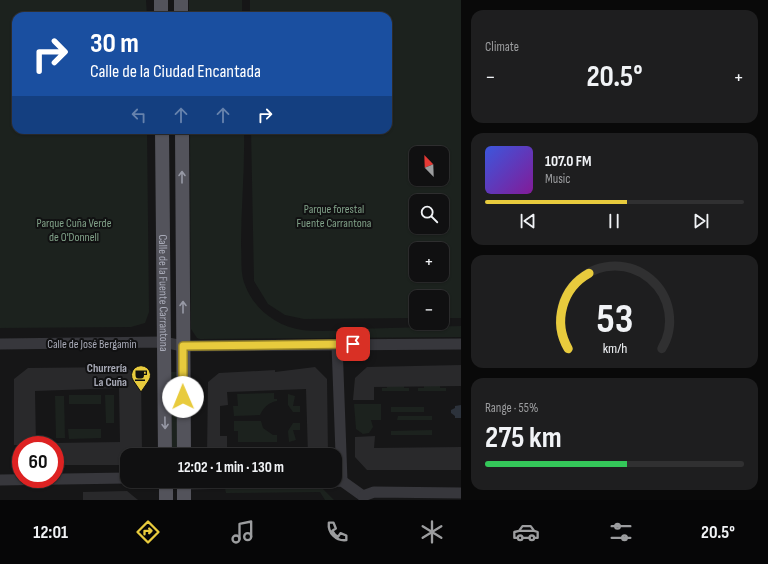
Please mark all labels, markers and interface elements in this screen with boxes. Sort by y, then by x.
text: 30 m [90,27,139,60]
icon: right [24,28,76,80]
text: Climate [485,39,519,55]
text: 20.5° [586,59,643,95]
text: Calle de la Ciudad Encantada [90,61,261,82]
text: − [485,64,496,91]
text: + [733,64,744,91]
icon: left [128,104,150,126]
icon: ahead [170,104,192,126]
icon: ahead [212,104,234,126]
icon: right [254,104,276,126]
north arrow [409,146,449,186]
map controls [409,146,449,330]
text: 107.0 FM [545,152,591,171]
one-way arrow [178,171,186,184]
text: Music [545,171,570,187]
button: search [409,194,449,234]
park label: Parque forestal Fuente Carrantona [297,202,372,231]
icon: previous [517,210,539,232]
icon: pause [603,210,625,232]
icon: next [690,210,712,232]
park label: Parque Cuña Verde de O'Donnell [37,216,112,245]
street label: Calle de la Fuente Carrantona [155,234,172,352]
button: + [409,242,449,282]
button: − [409,290,449,330]
text: 53 [596,295,633,344]
one-way arrow [179,301,186,314]
pin [336,327,370,361]
icon: arrive [342,333,364,355]
street label: Calle de José Bergamín [47,337,137,352]
text: km/h [602,340,627,357]
place label: Churrería La Cuña [87,361,127,390]
cafe icon: Churrería La Cuña [130,364,152,392]
position arrow [162,376,204,418]
text: Range · 55% [485,400,538,416]
one-way arrow [161,416,169,429]
text: 275 km [485,420,562,456]
speed limit sign: 60 [12,436,64,488]
text: 12:02 · 1 min · 130 m [178,458,284,477]
icon: directions [134,518,162,546]
icon: music [229,518,257,546]
icon: phone [323,518,351,546]
icon: climate [418,518,446,546]
icon: car [512,518,540,546]
icon: filters [607,518,635,546]
text: 12:01 [33,522,68,543]
text: 20.5° [701,522,735,543]

